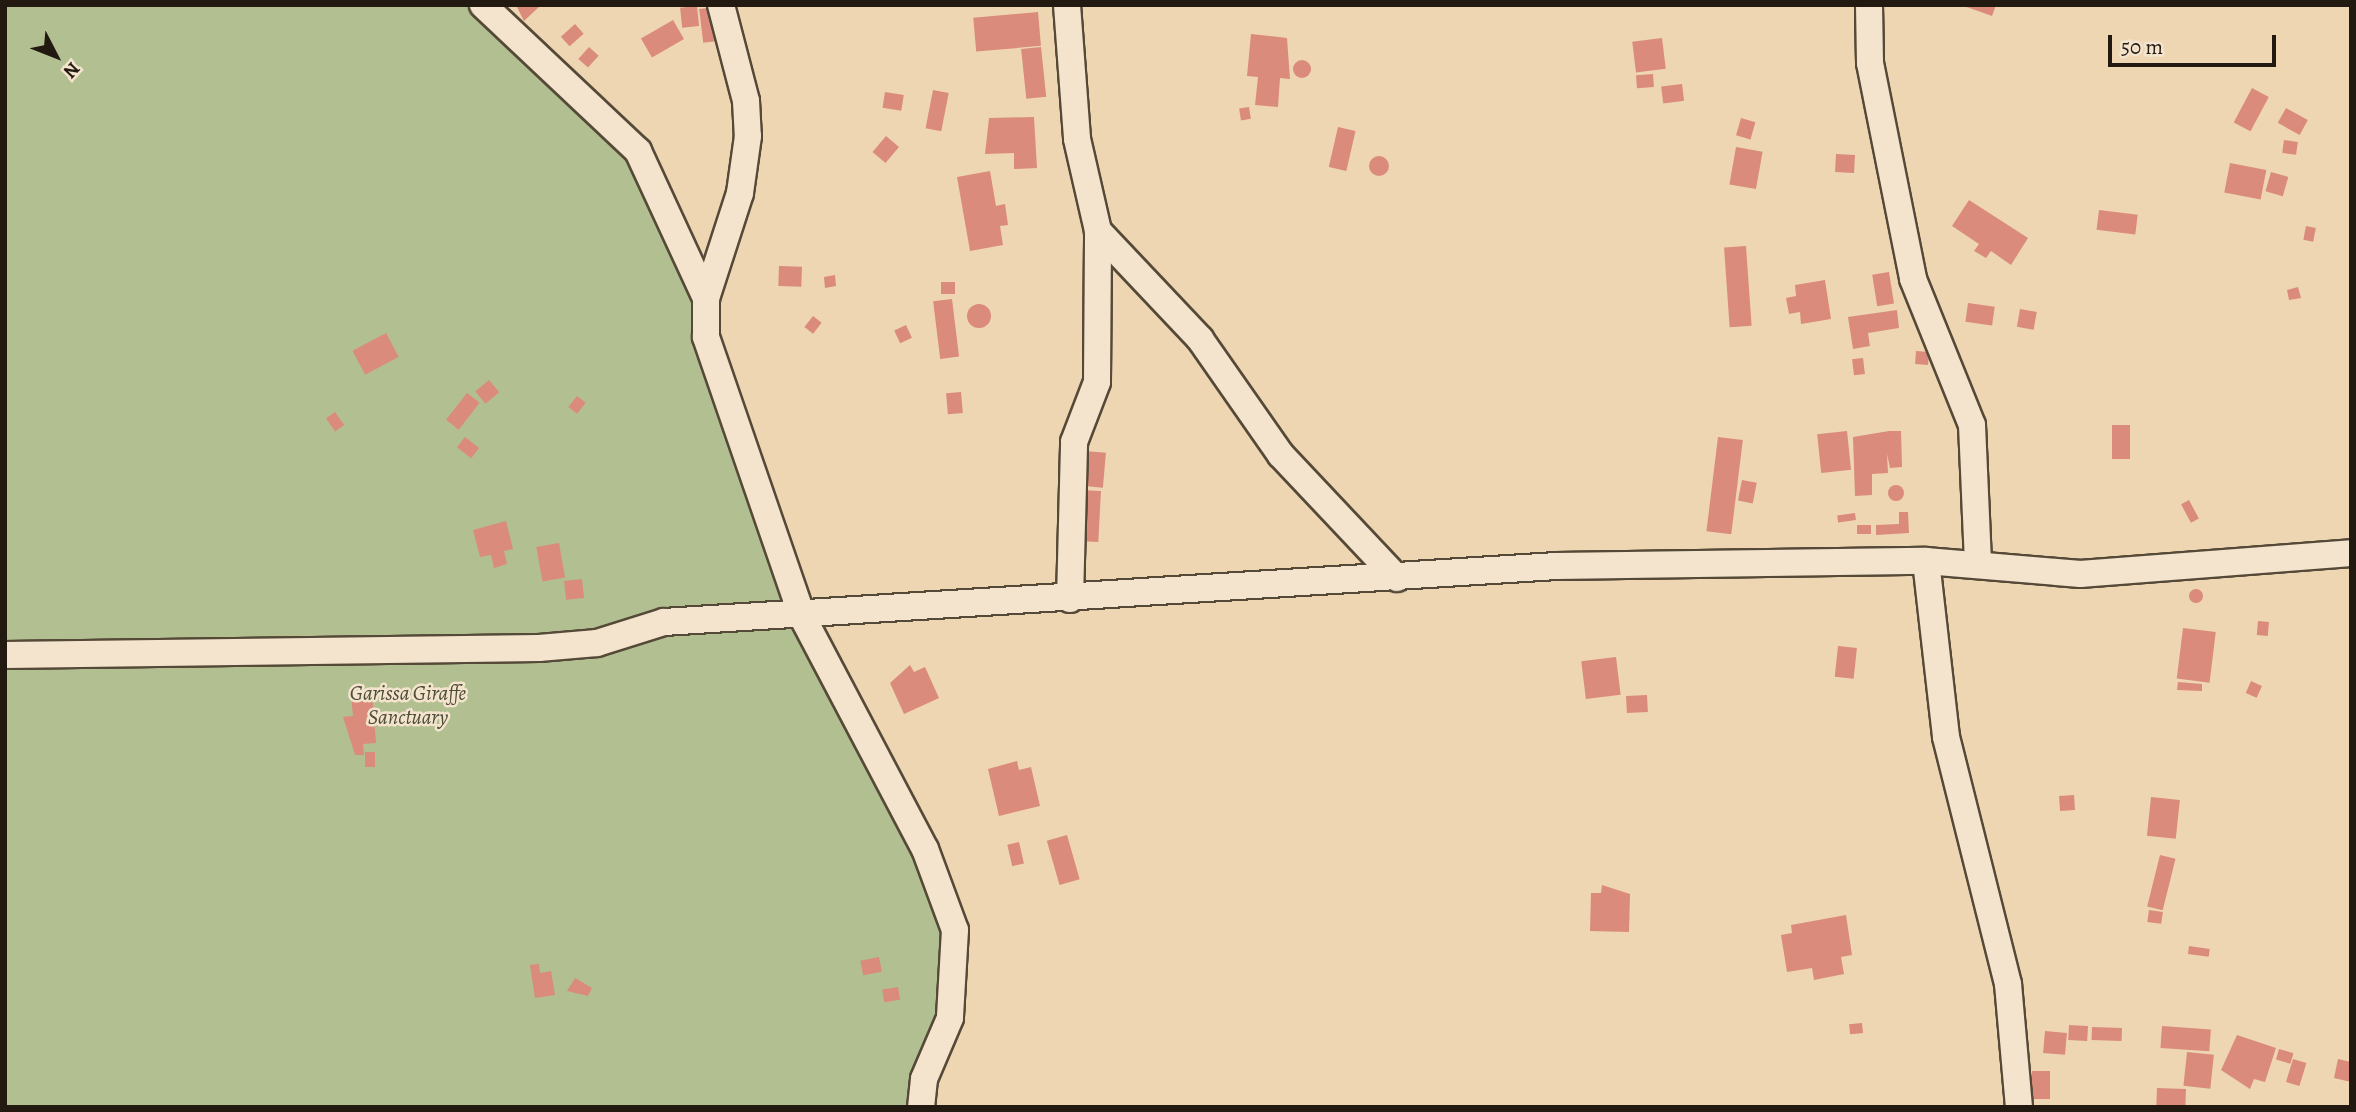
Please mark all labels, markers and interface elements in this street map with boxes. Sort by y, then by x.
north arrow [21,21,91,91]
scale bar [2111,21,2279,65]
text: 50 m [2121,33,2163,61]
text: N [57,56,86,84]
park label: Garissa Giraffe Sanctuary [350,680,466,730]

